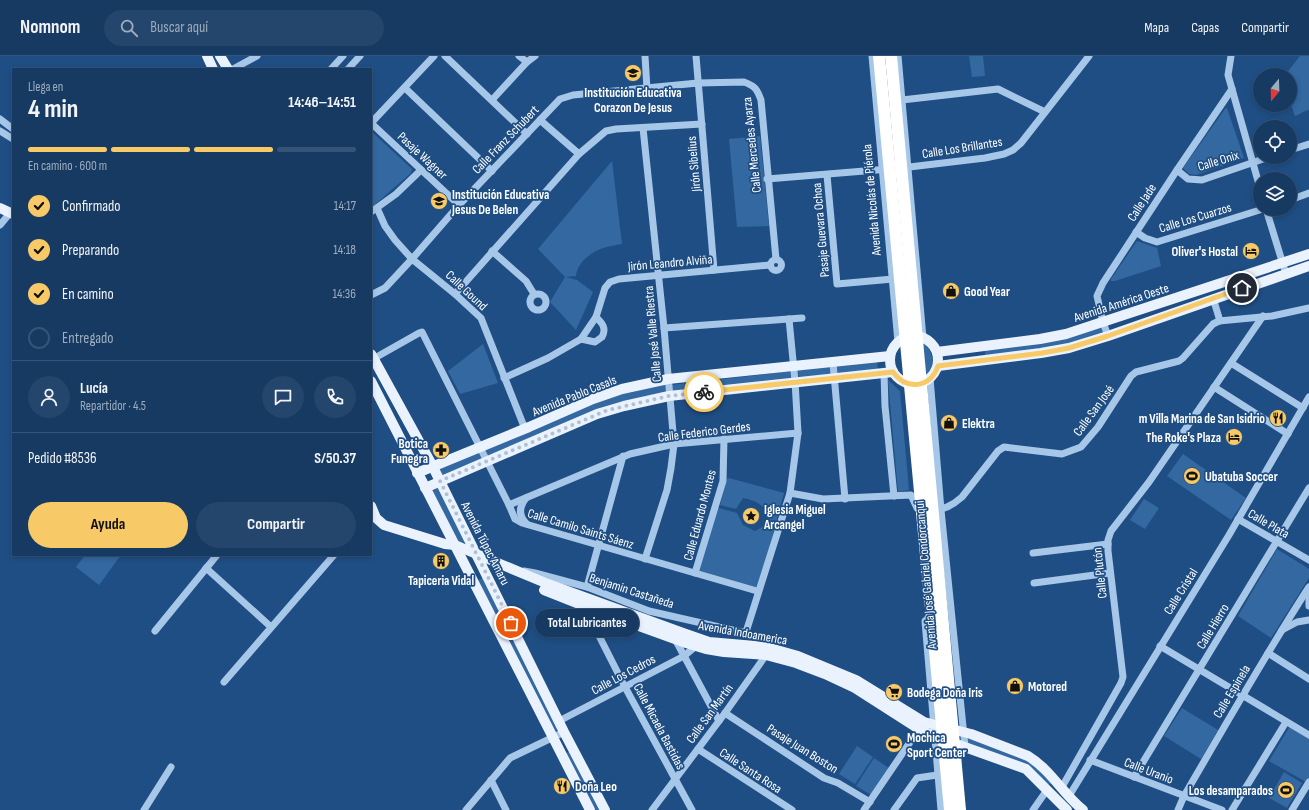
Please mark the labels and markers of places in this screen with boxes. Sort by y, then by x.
school or university icon: Institución Educativa Corazon De Jesus [623,63,643,83]
place label: Institución Educativa Corazon De Jesus [584,85,682,116]
place label: Institución Educativa Jesus De Belen [451,187,549,218]
school or university icon: Institución Educativa Jesus De Belen [429,191,449,211]
hotel icon: Oliver's Hostal [1241,241,1261,261]
place label: Oliver's Hostal [1172,244,1238,260]
pin [1225,271,1259,305]
shop icon: Good Year [941,281,961,301]
place label: Good Year [964,284,1010,300]
restaurant icon: m Villa Marina de San Isidrio [1268,408,1288,428]
place label: m Villa Marina de San Isidrio [1139,411,1265,427]
shop icon: Elektra [939,413,959,433]
place label: Elektra [962,416,995,432]
hotel icon: The Roke's Plaza [1224,427,1244,447]
place label: The Roke's Plaza [1146,430,1221,446]
place label: Botica Funegra [391,436,428,467]
pharmacy icon: Botica Funegra [431,440,451,460]
sports icon: Ubatuba Soccer [1182,466,1202,486]
place label: Ubatuba Soccer [1205,469,1278,485]
place label: Iglesia Miguel Arcangel [763,502,826,533]
place icon: Iglesia Miguel Arcangel [741,506,761,526]
building icon: Tapiceria Vidal [431,551,451,571]
place label: Tapiceria Vidal [408,573,474,589]
pin [494,606,528,640]
callout: Total Lubricantes [535,609,639,637]
shop icon: Motored [1005,676,1025,696]
place label: Motored [1028,679,1067,695]
supermarket icon: Bodega Doña Iris [884,682,904,702]
place label: Bodega Doña Iris [907,685,983,701]
place label: Mochica Sport Center [907,730,967,761]
sports icon: Mochica Sport Center [884,734,904,754]
restaurant icon: Doña Leo [552,776,572,796]
place label: Doña Leo [575,779,617,795]
sports icon: Los desamparados [1276,780,1296,800]
place label: Los desamparados [1189,783,1273,799]

